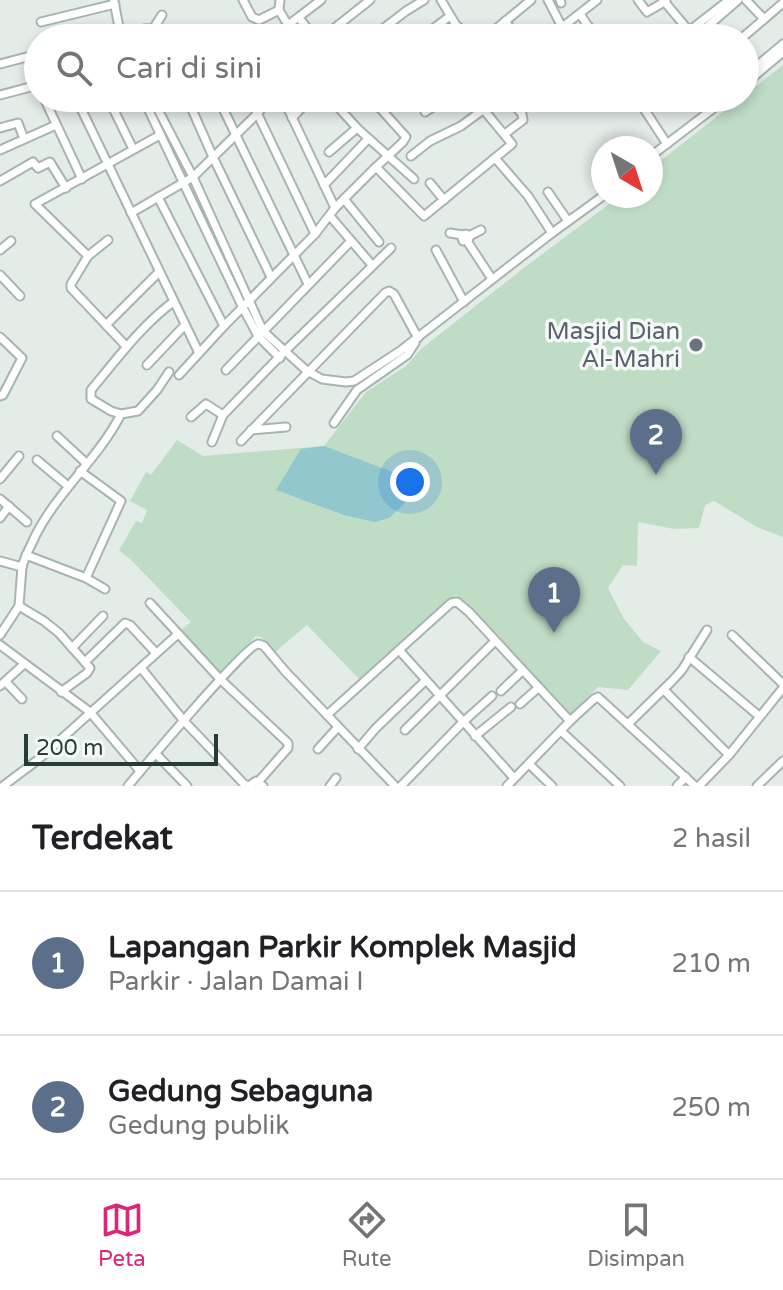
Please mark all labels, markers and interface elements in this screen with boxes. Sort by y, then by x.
search box [24,24,759,112]
icon: search [52,46,96,90]
text: Cari di sini [116,50,262,87]
north arrow [591,136,663,208]
place label: Masjid Dian Al-Mahri [546,317,680,374]
marker: Masjid Dian Al-Mahri [687,336,705,354]
pin: 2 [630,409,682,475]
your location [390,462,430,502]
pin: 1 [528,567,580,633]
scale bar [24,730,218,766]
text: 200 m [36,735,103,761]
text: Terdekat [32,818,173,859]
text: 2 hasil [672,823,751,854]
text: Lapangan Parkir Komplek Masjid [108,929,577,966]
text: 1 [50,948,66,979]
text: 210 m [671,948,751,979]
text: Parkir · Jalan Damai I [108,966,364,997]
text: Gedung Sebaguna [108,1073,373,1110]
text: 2 [50,1092,66,1123]
text: 250 m [671,1092,751,1123]
text: Gedung publik [108,1110,289,1141]
tab: Peta [98,1198,146,1272]
tab: Rute [342,1198,391,1272]
tab: Disimpan [587,1198,685,1272]

